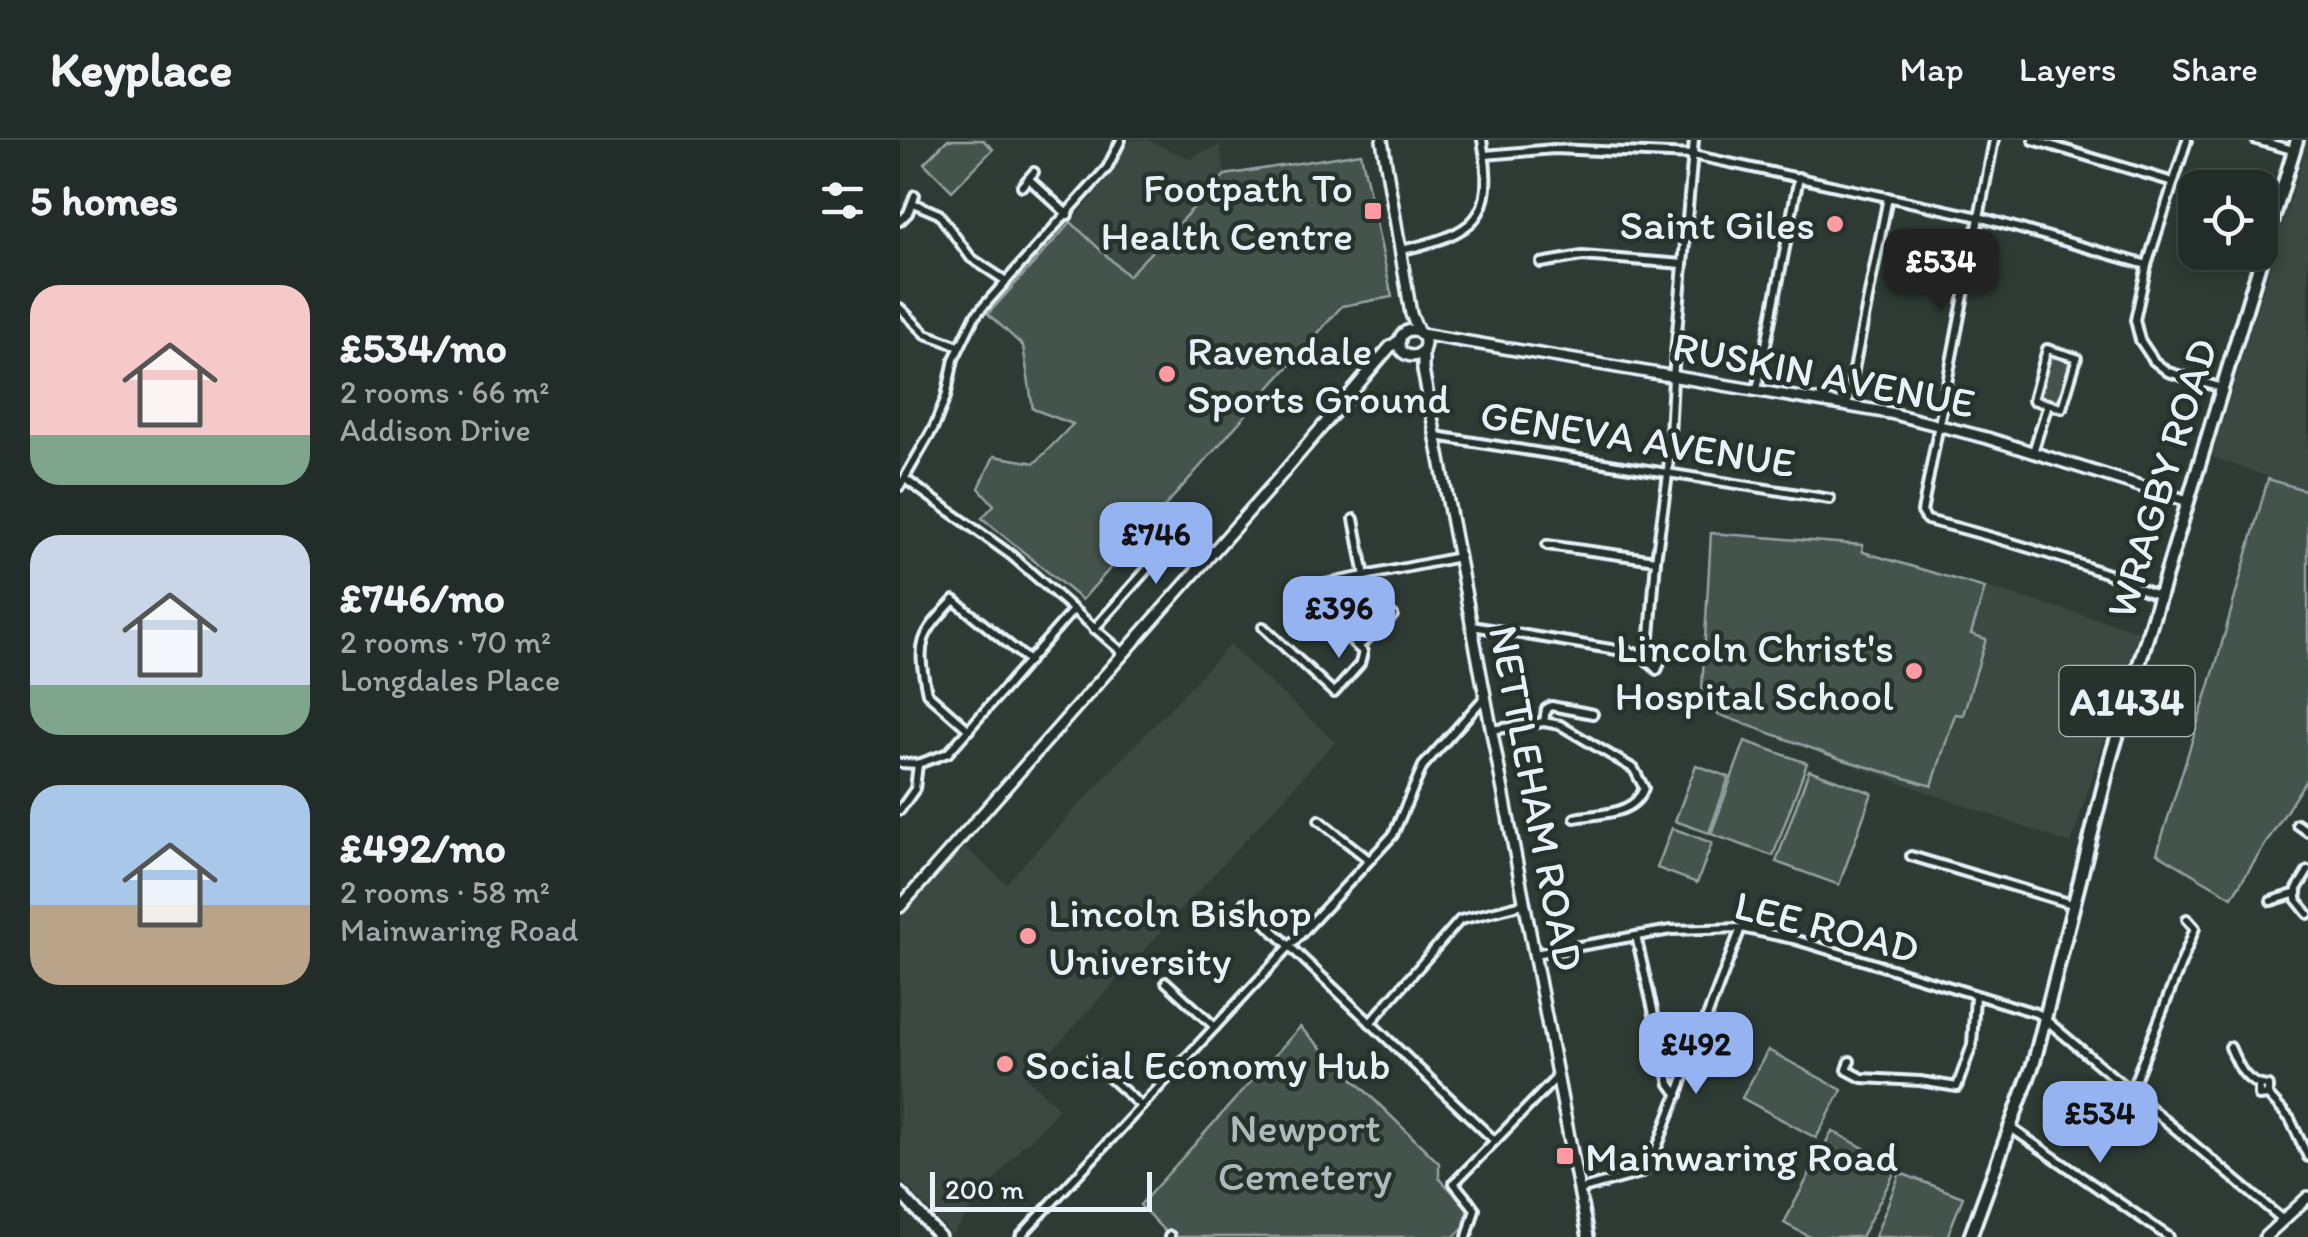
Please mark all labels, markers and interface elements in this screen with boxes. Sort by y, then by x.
text: Keyplace [50,40,232,98]
text: Map [1900,48,1964,90]
text: Layers [2019,48,2116,90]
text: Share [2171,48,2258,90]
place label: Footpath To Health Centre [1100,162,1353,261]
map controls [2178,170,2278,270]
button: locate [2178,170,2278,270]
icon: filters [815,173,870,228]
text: 5 homes [30,175,178,226]
place label: Saint Giles [1620,199,1815,250]
marker: Footpath To Health Centre [1362,200,1384,222]
marker: Saint Giles [1824,213,1846,235]
pin: £534 [1882,229,2000,314]
text: £534 [1906,242,1976,280]
street label: RUSKIN AVENUE [1669,320,1979,429]
text: £534/mo [340,322,507,373]
icon: home [110,325,230,445]
place label: Ravendale Sports Ground [1187,325,1450,424]
street label: WRAGBY ROAD [2095,332,2228,624]
marker: Ravendale Sports Ground [1156,363,1178,385]
text: 2 rooms · 66 m² [340,373,550,411]
street label: GENEVA AVENUE [1477,388,1799,489]
text: Addison Drive [340,411,531,449]
pin: £746 [1097,502,1215,587]
text: £746 [1121,515,1191,553]
text: £746/mo [340,572,505,623]
icon: home [110,575,230,695]
pin: £396 [1280,576,1398,661]
text: £396 [1305,589,1373,627]
street label: NETTLEHAM ROAD [1478,621,1595,975]
place label: Lincoln Christ's Hospital School [1615,622,1894,721]
text: 2 rooms · 70 m² [340,623,551,661]
marker: Lincoln Christ's Hospital School [1903,660,1925,682]
text: Longdales Place [340,661,560,699]
road number: A1434 [2060,666,2194,736]
text: £492/mo [340,822,506,873]
icon: home [110,825,230,945]
text: 2 rooms · 58 m² [340,873,550,911]
street label: LEE ROAD [1729,879,1924,974]
place label: Lincoln Bishop University [1048,887,1312,986]
text: Mainwaring Road [340,911,579,949]
marker: Lincoln Bishop University [1017,925,1039,947]
pin: £492 [1637,1012,1755,1097]
text: £492 [1661,1025,1731,1063]
place label: Social Economy Hub [1025,1039,1391,1090]
marker: Social Economy Hub [994,1053,1016,1075]
pin: £534 [2041,1081,2159,1166]
text: £534 [2065,1094,2135,1132]
park label: Newport Cemetery [1218,1102,1393,1201]
place label: Mainwaring Road [1585,1131,1898,1182]
marker: Mainwaring Road [1554,1145,1576,1167]
scale bar [930,1167,1152,1212]
text: 200 m [945,1172,1024,1206]

